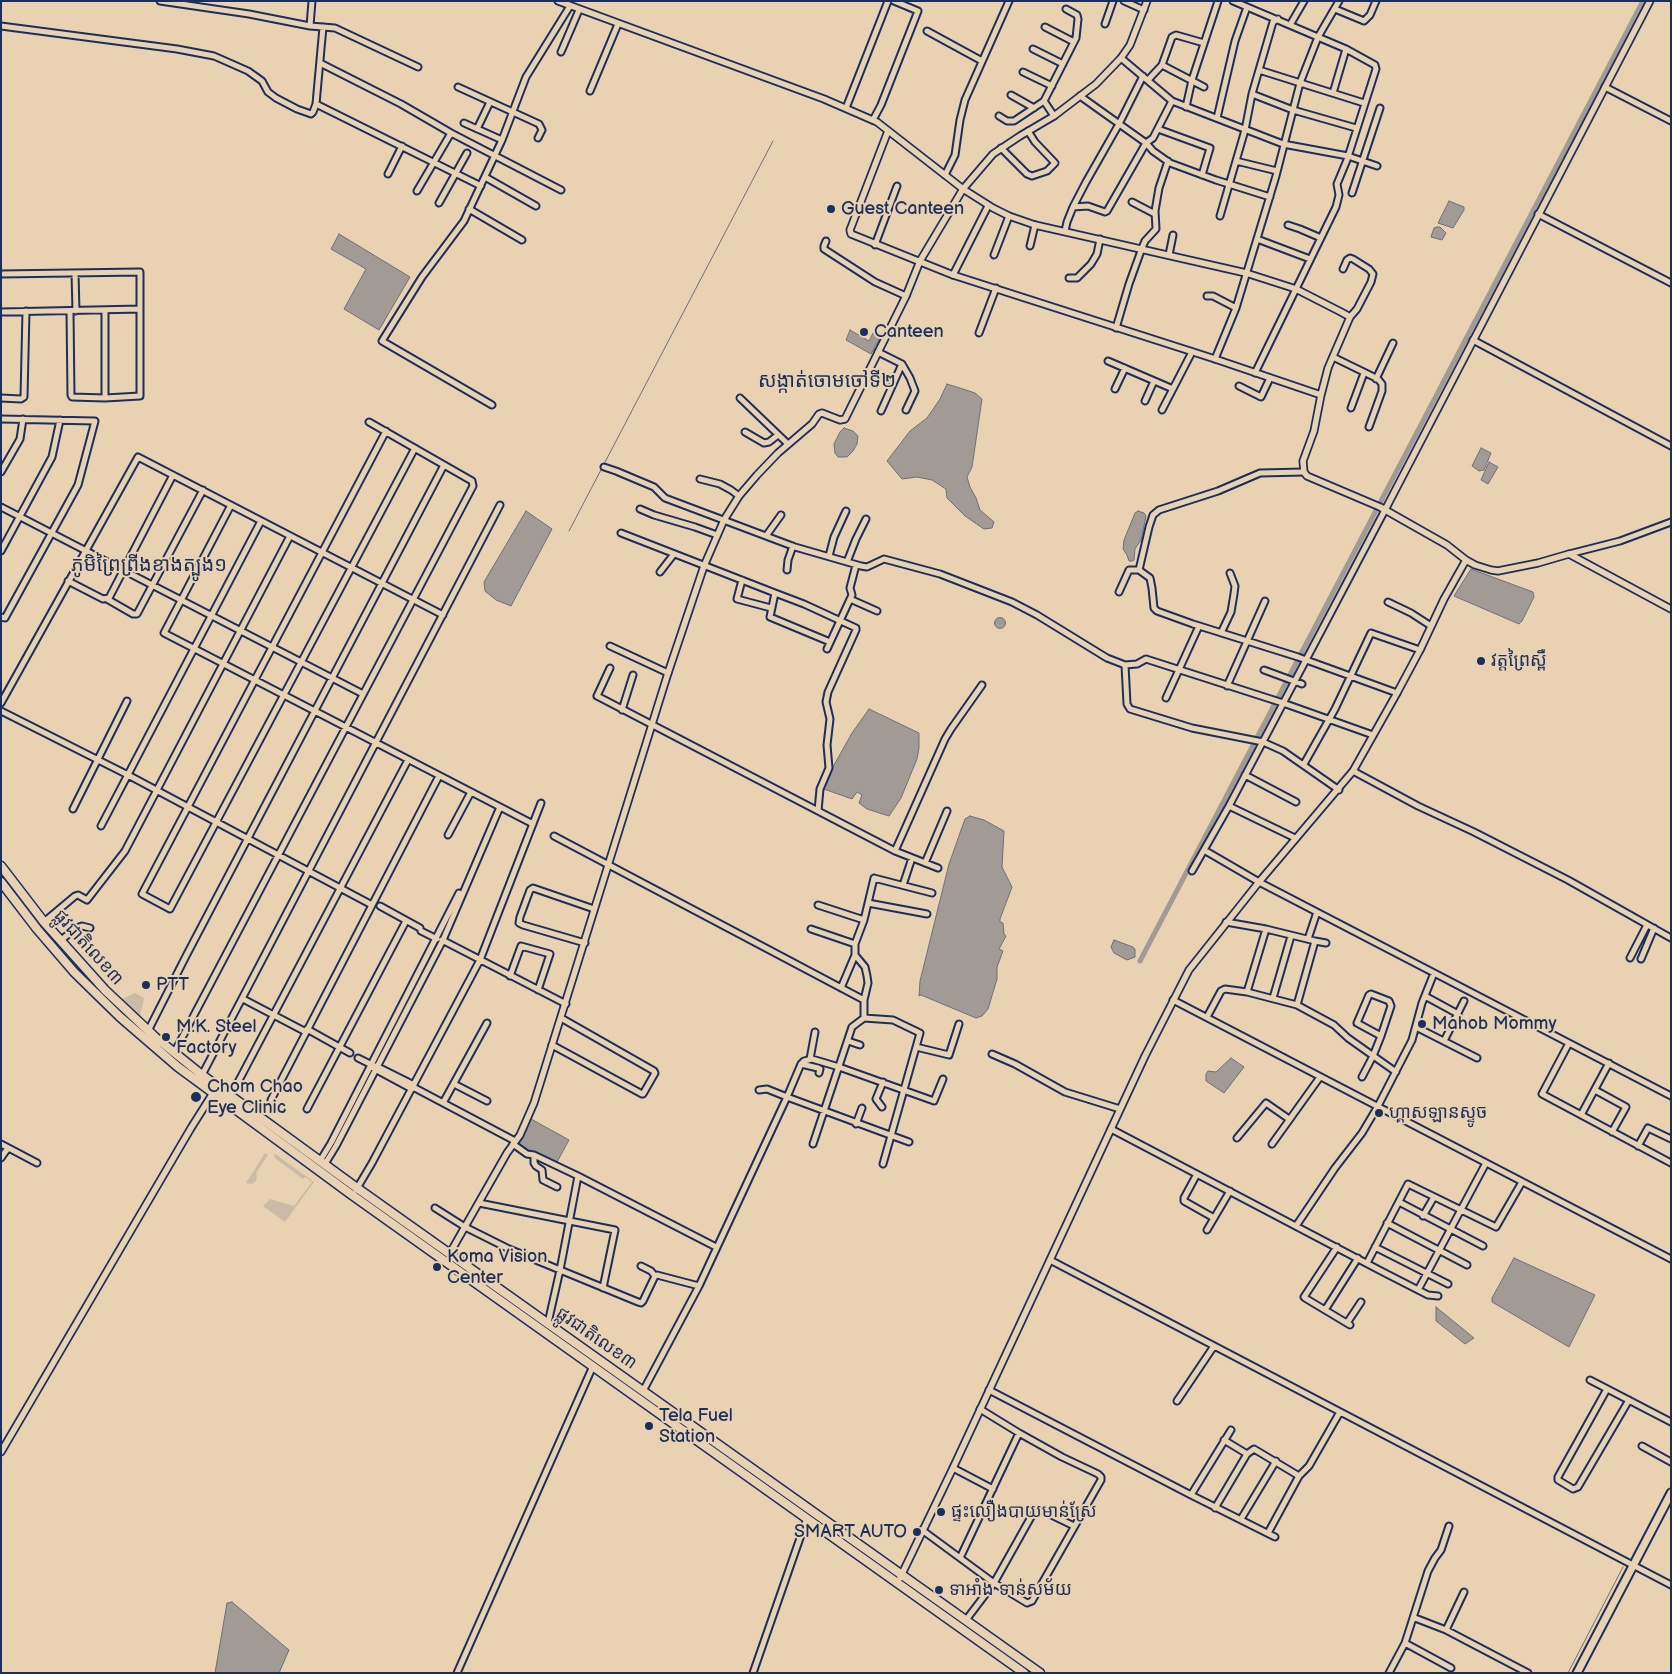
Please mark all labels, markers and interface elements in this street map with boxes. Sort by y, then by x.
place label: Guest Canteen [841,198,964,220]
marker: Guest Canteen [825,203,837,215]
place label: Canteen [874,321,944,343]
marker: Canteen [858,326,870,338]
district label: សង្កាត់ចោមចៅទី២ [758,370,896,394]
district label: ភូមិព្រៃព្រីងខាងត្បូង១ [71,554,227,578]
place label: វត្តព្រៃស្ពឺ [1491,650,1547,672]
marker: វត្តព្រៃស្ពឺ [1475,655,1487,667]
street label: ផ្លូវជាតិលេខ៣ [48,906,128,990]
place label: PTT [156,974,189,996]
marker: PTT [140,979,152,991]
place label: Mahob Mommy [1432,1013,1557,1035]
place label: M.K. Steel Factory [176,1016,256,1058]
marker: Mahob Mommy [1416,1018,1428,1030]
marker: M.K. Steel Factory [160,1031,172,1043]
place label: Chom Chao Eye Clinic [207,1076,303,1118]
marker: Chom Chao Eye Clinic [189,1090,203,1104]
place label: ហ្គាសឡានស្ទូច [1389,1102,1487,1124]
marker: ហ្គាសឡានស្ទូច [1373,1107,1385,1119]
place label: Koma Vision Center [447,1246,547,1288]
marker: Koma Vision Center [431,1261,443,1273]
street label: ផ្លូវជាតិលេខ៣ [551,1303,641,1375]
place label: Tela Fuel Station [659,1405,733,1448]
marker: Tela Fuel Station [643,1420,655,1432]
place label: ផ្ទះលឿងបាយមាន់ស្រែ [951,1501,1097,1523]
marker: ផ្ទះលឿងបាយមាន់ស្រែ [935,1506,947,1518]
place label: SMART AUTO [794,1521,907,1543]
marker: SMART AUTO [911,1526,923,1538]
place label: ទាអាំង ទាន់សម័យ [949,1579,1072,1601]
marker: ទាអាំង ទាន់សម័យ [933,1584,945,1596]

